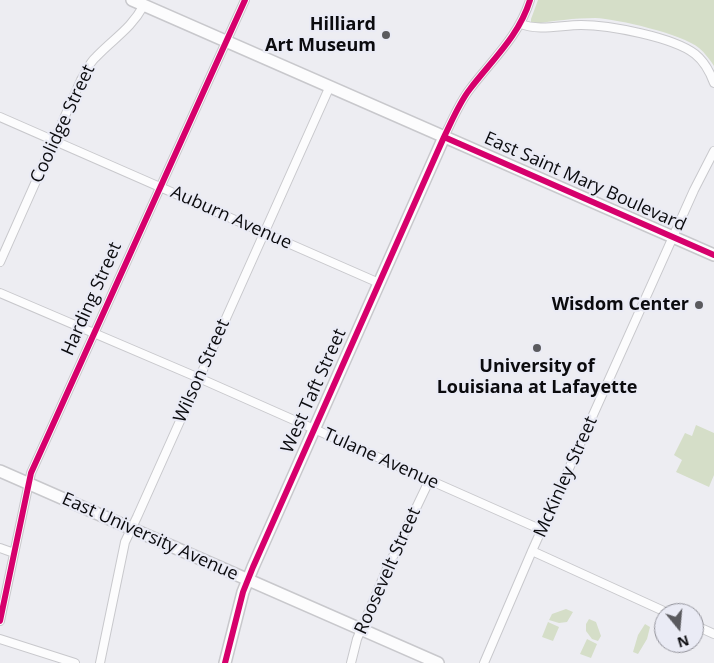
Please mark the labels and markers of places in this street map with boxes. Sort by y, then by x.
place label: Hilliard Art Museum [265,14,376,56]
marker: Hilliard Art Museum [380,29,392,41]
place label: Wisdom Center [552,294,689,316]
marker: Wisdom Center [693,299,705,311]
marker: University of Louisiana at Lafayette [531,342,543,354]
place label: University of Louisiana at Lafayette [437,356,637,398]

